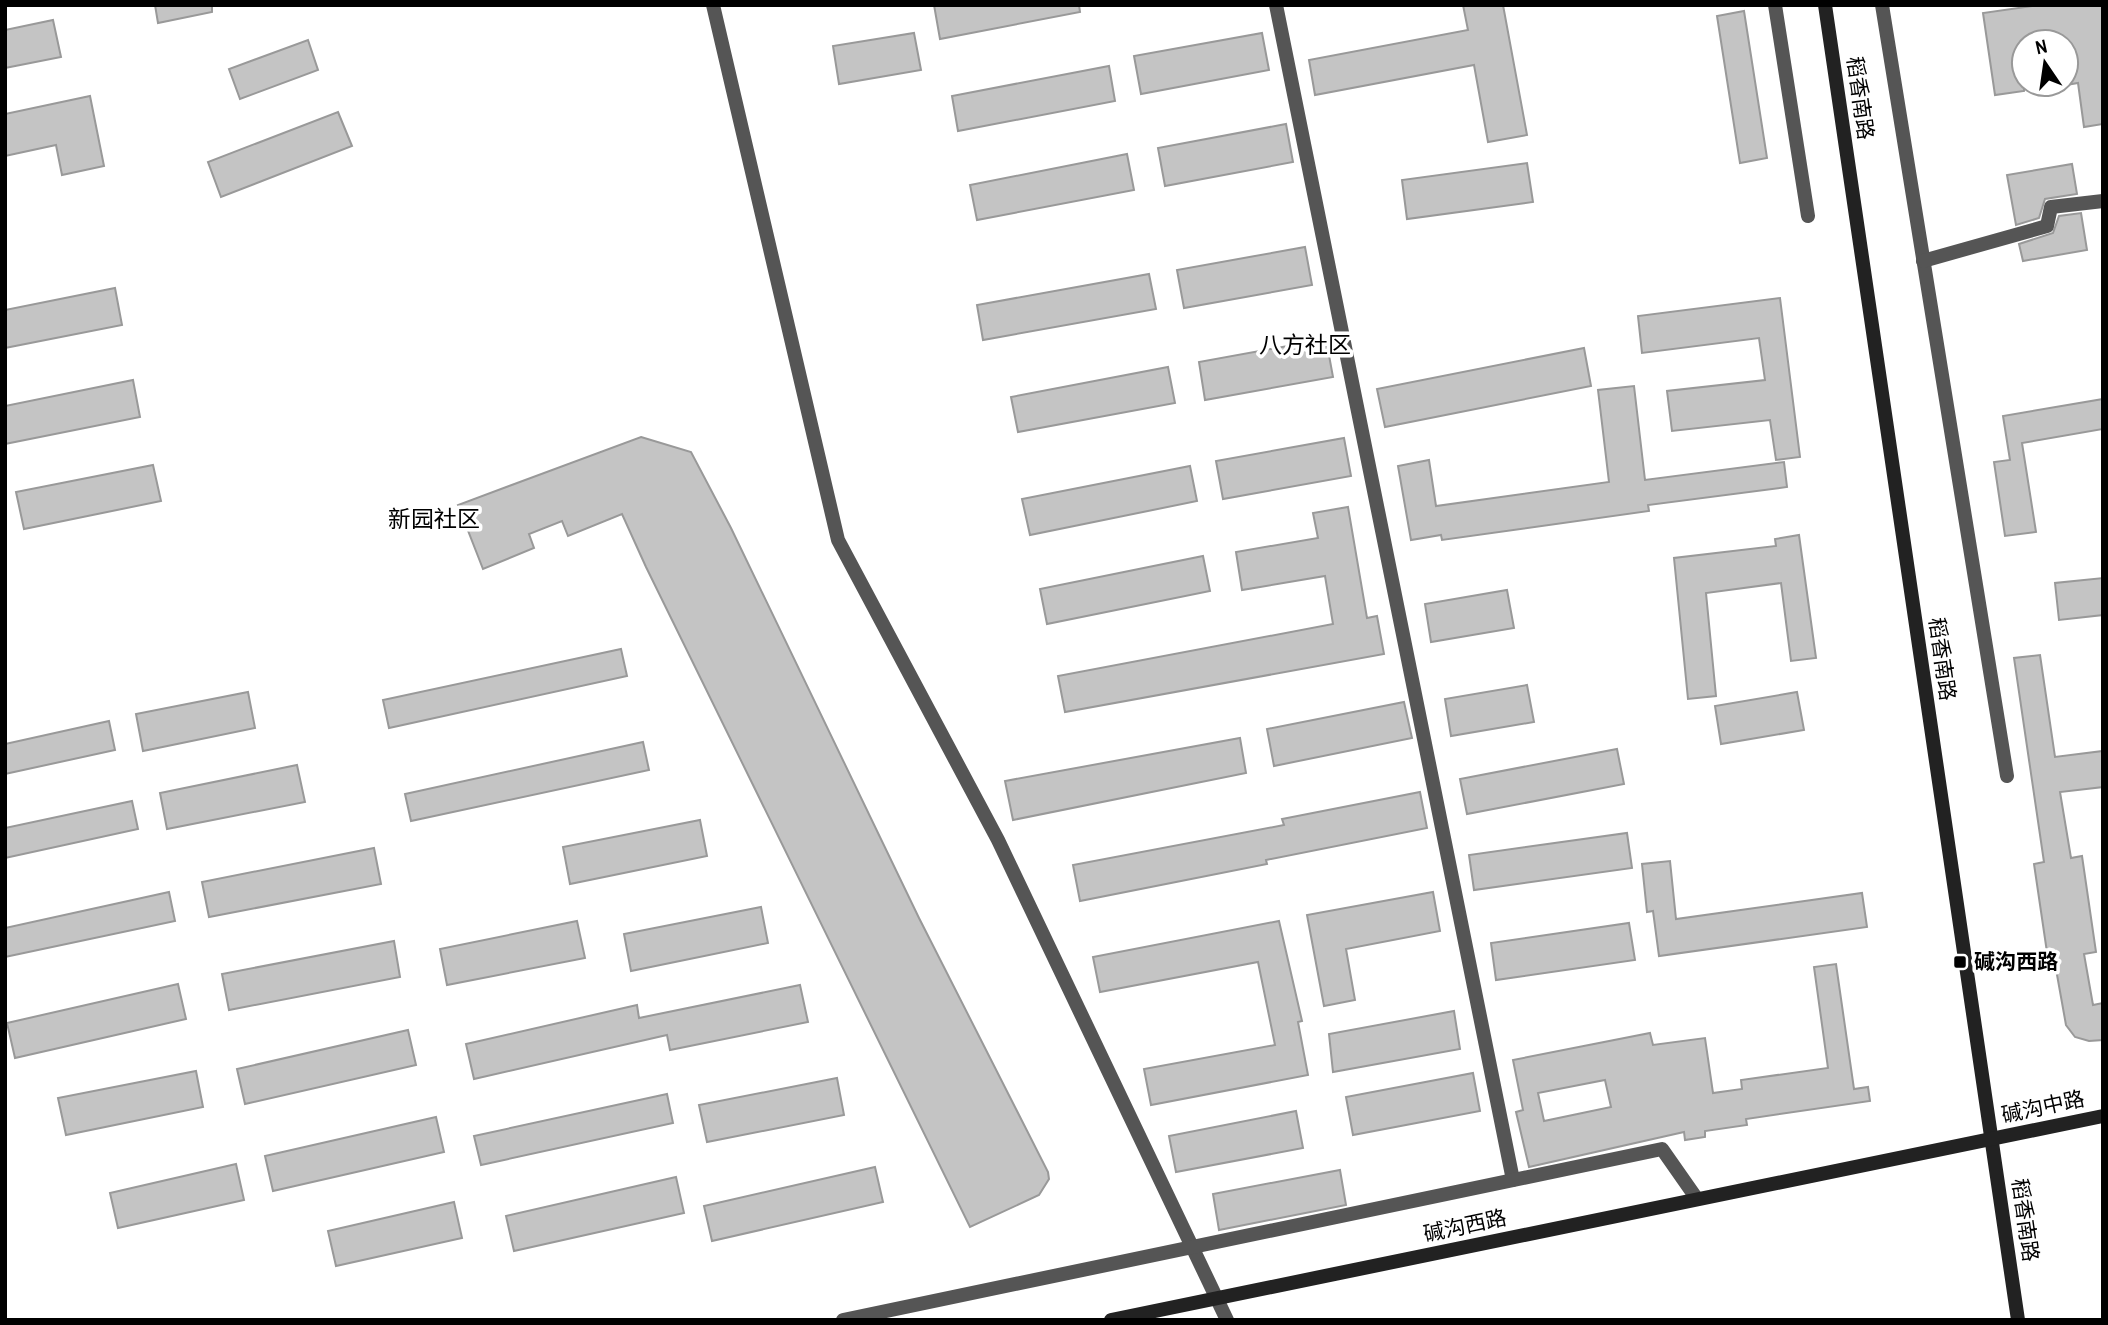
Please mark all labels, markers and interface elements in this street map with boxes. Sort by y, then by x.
north arrow [2010,28,2080,98]
text: N [2033,33,2050,60]
street label: 稻香南路 [1840,54,1881,142]
district label: 八方社区 [1259,329,1351,360]
district label: 新园社区 [388,503,480,534]
street label: 稻香南路 [1922,615,1963,703]
place label: 碱沟西路 [1974,947,2058,976]
marker: 碱沟西路 [1952,954,1968,970]
street label: 碱沟中路 [1999,1084,2087,1129]
street label: 稻香南路 [2005,1176,2046,1264]
street label: 碱沟西路 [1421,1203,1509,1248]

